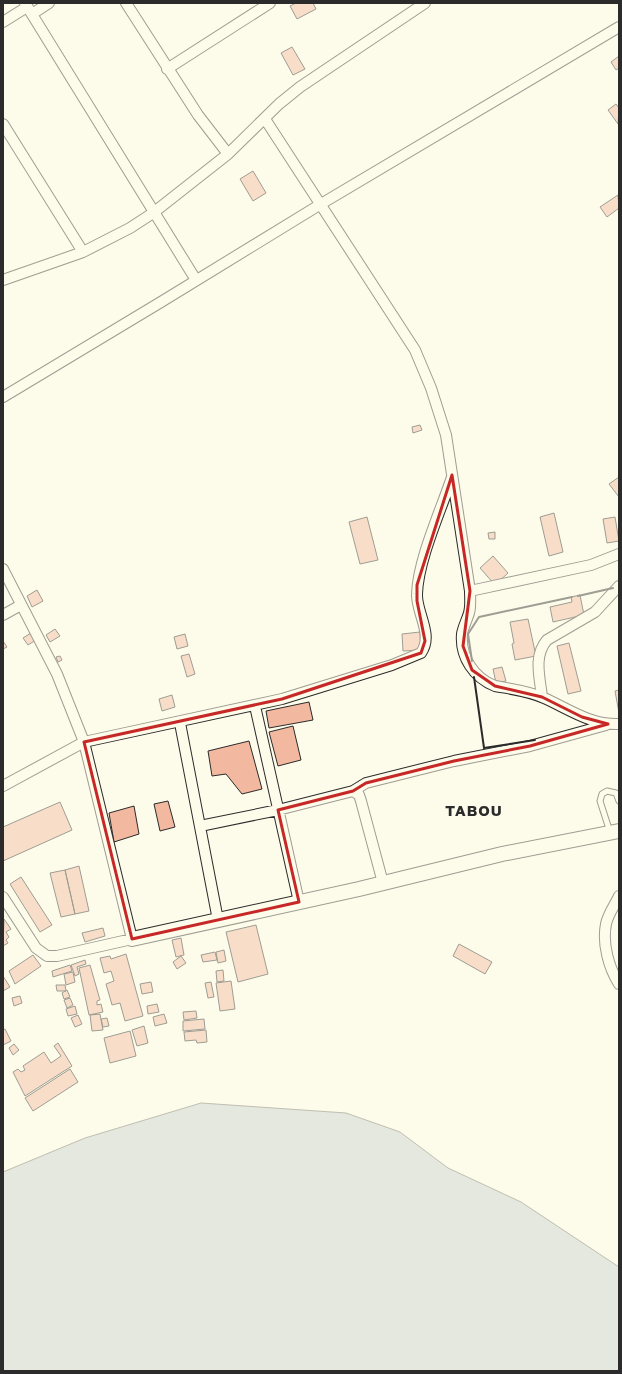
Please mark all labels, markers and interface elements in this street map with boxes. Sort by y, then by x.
district label: TABOU [445,801,503,819]

